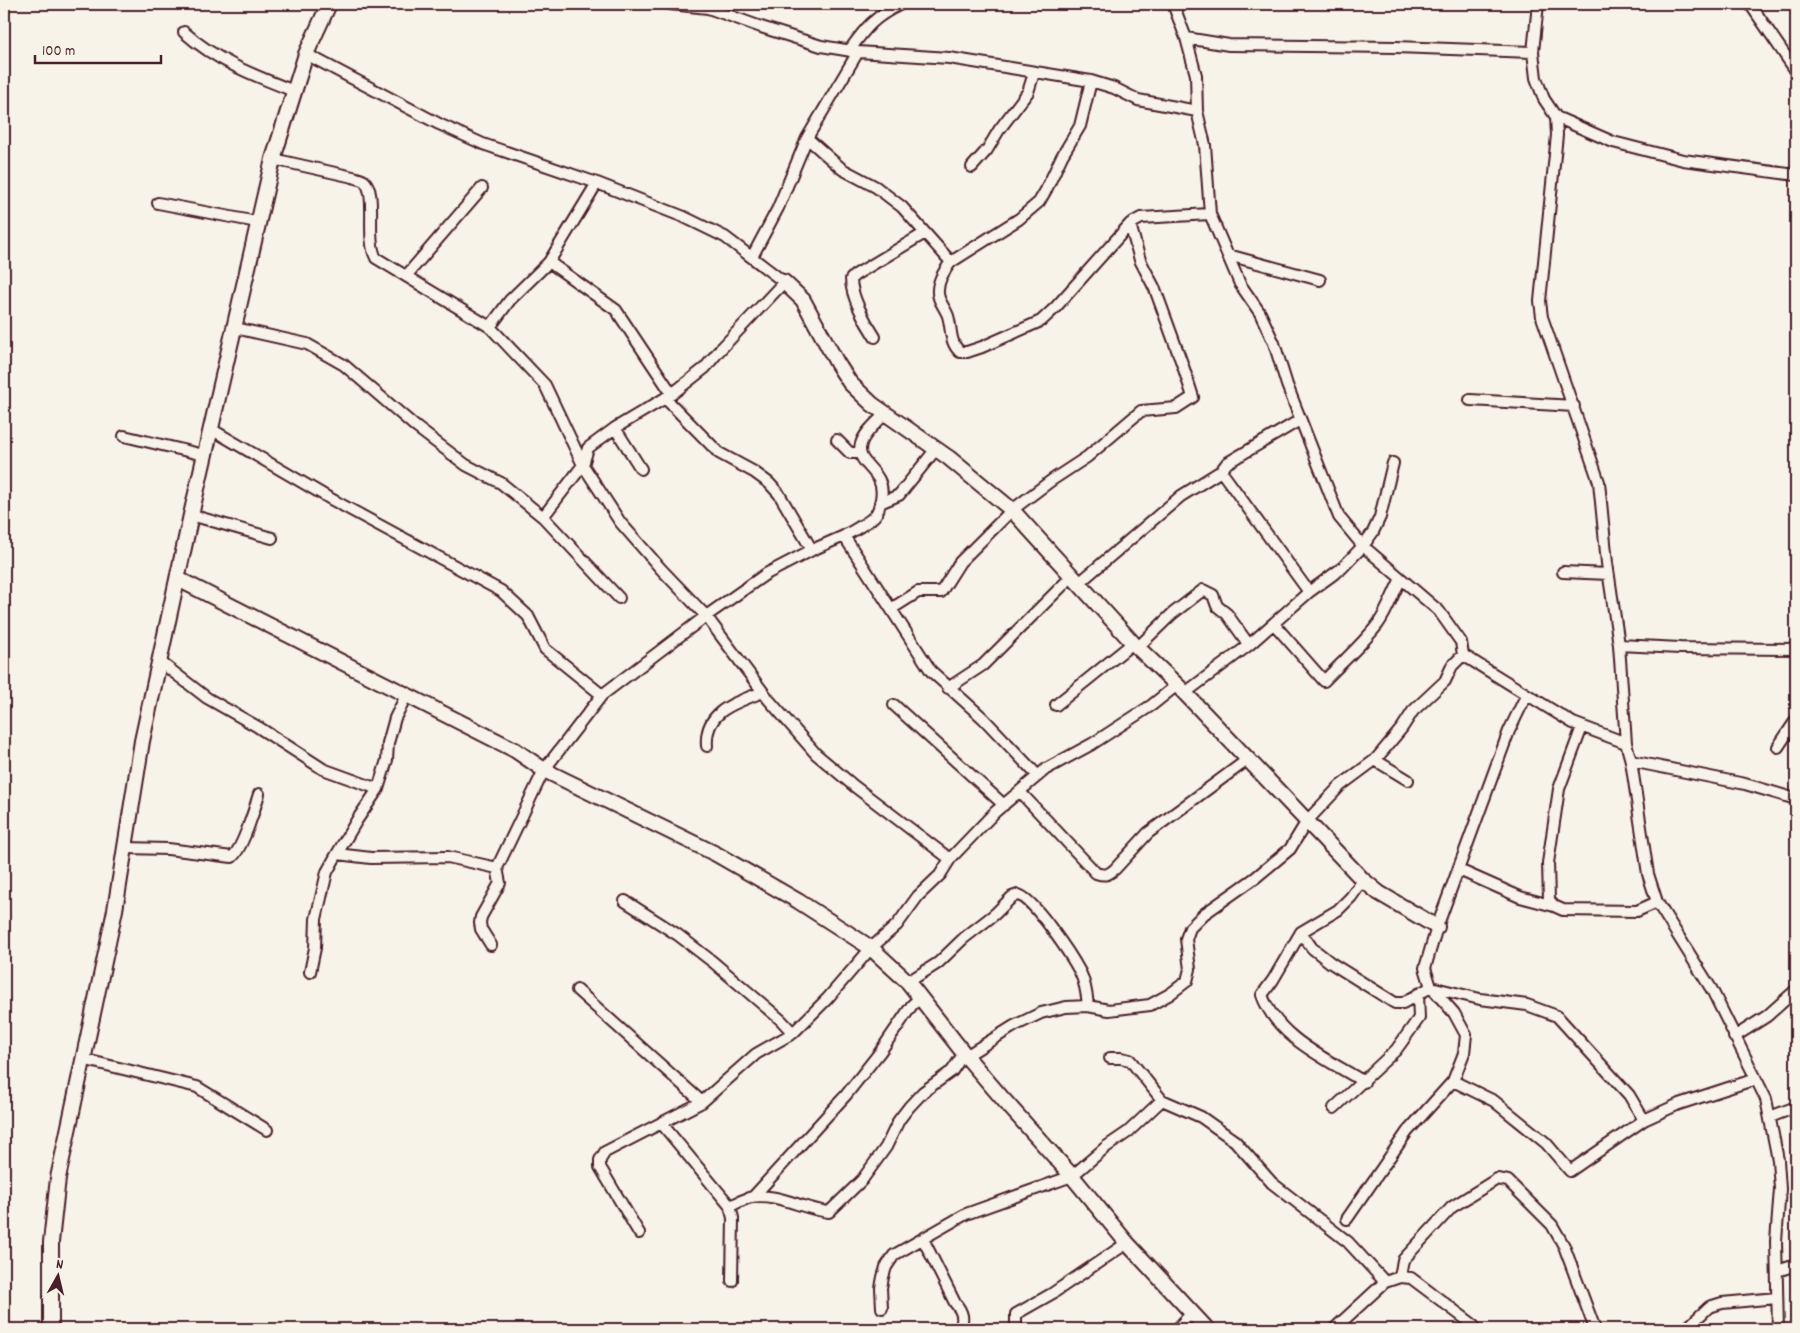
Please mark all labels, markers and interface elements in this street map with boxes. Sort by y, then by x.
scale bar [35,32,161,64]
text: 100 m [42,41,75,63]
north arrow [32,1250,82,1300]
text: N [55,1255,64,1276]

